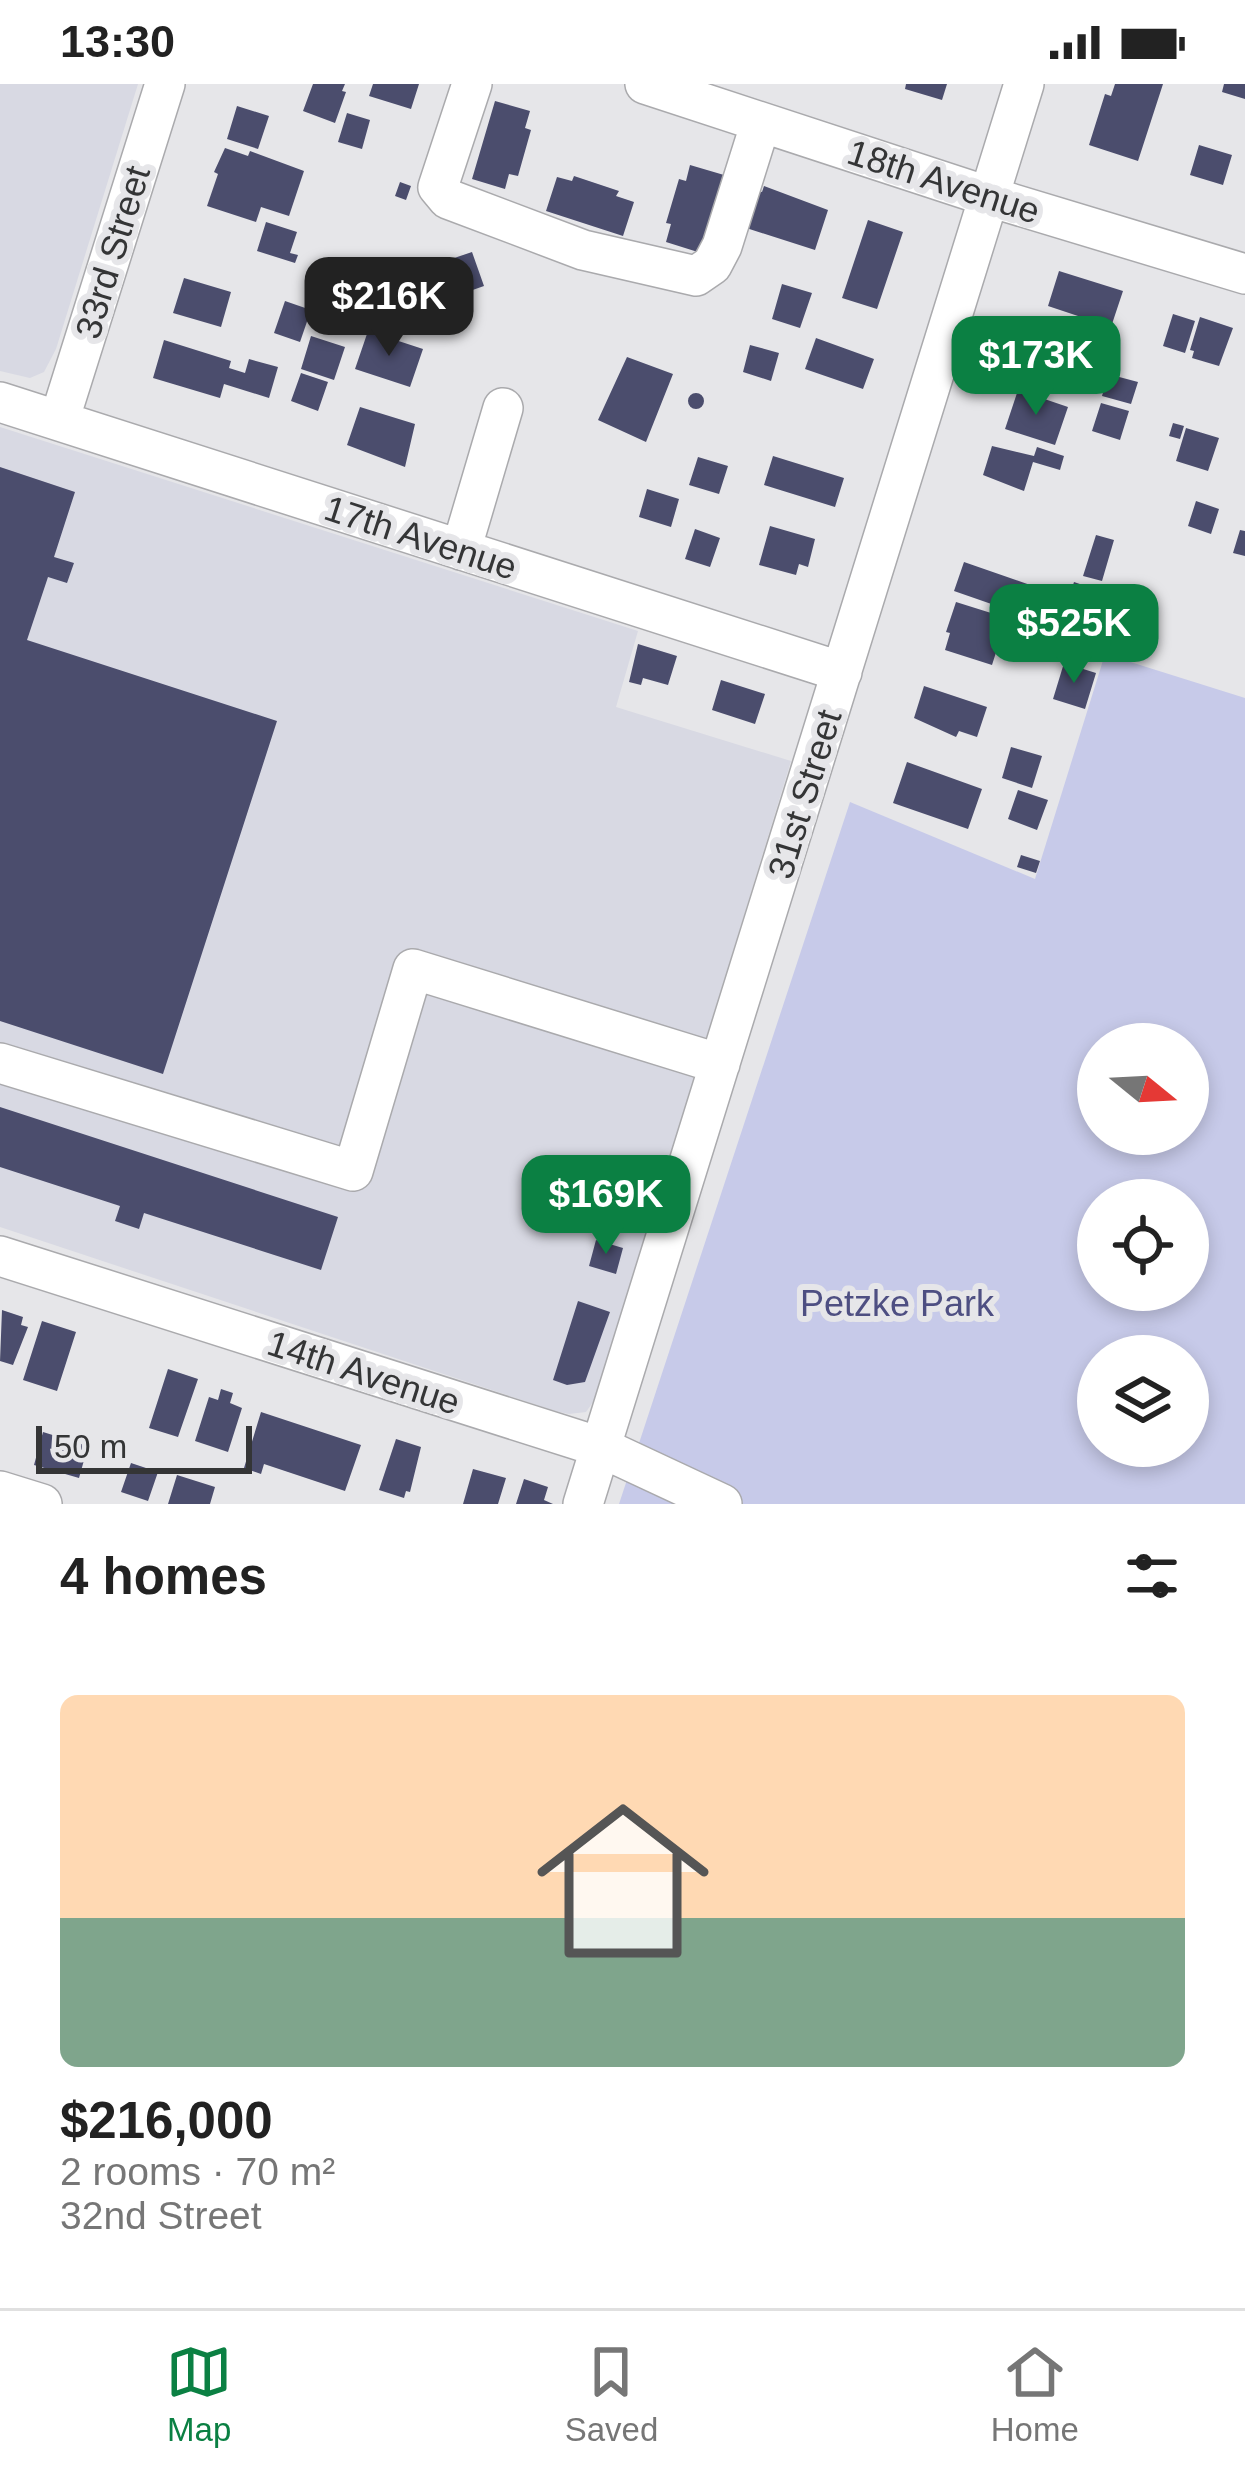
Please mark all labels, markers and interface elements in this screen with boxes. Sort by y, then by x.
text: 13:30 [60,16,175,67]
street label: 18th Avenue [843,131,1045,232]
street label: 33rd Street [67,161,158,343]
pin: $216K [305,257,473,359]
text: $216K [332,274,446,317]
pin: $173K [952,316,1120,418]
text: $173K [979,333,1093,376]
street label: 17th Avenue [320,487,522,588]
pin: $525K [990,584,1158,686]
text: $525K [1017,601,1131,644]
street label: 31st Street [759,705,850,883]
north arrow [1077,1023,1209,1155]
map controls [1077,1023,1209,1467]
pin: $169K [522,1155,690,1257]
text: $169K [549,1172,663,1215]
button: locate [1077,1179,1209,1311]
park label: Petzke Park [800,1283,995,1324]
street label: 14th Avenue [263,1322,465,1423]
button: layers [1077,1335,1209,1467]
scale bar [36,1420,252,1473]
text: 50 m [54,1428,127,1465]
icon: filters [1119,1543,1185,1609]
text: 4 homes [60,1548,267,1605]
icon: home [515,1773,731,1989]
text: $216,000 [60,2092,273,2149]
text: 2 rooms · 70 m² [60,2150,335,2193]
text: 32nd Street [60,2194,262,2237]
tab: Map [166,2339,232,2449]
tab: Saved [565,2339,658,2449]
tab: Home [991,2339,1079,2449]

